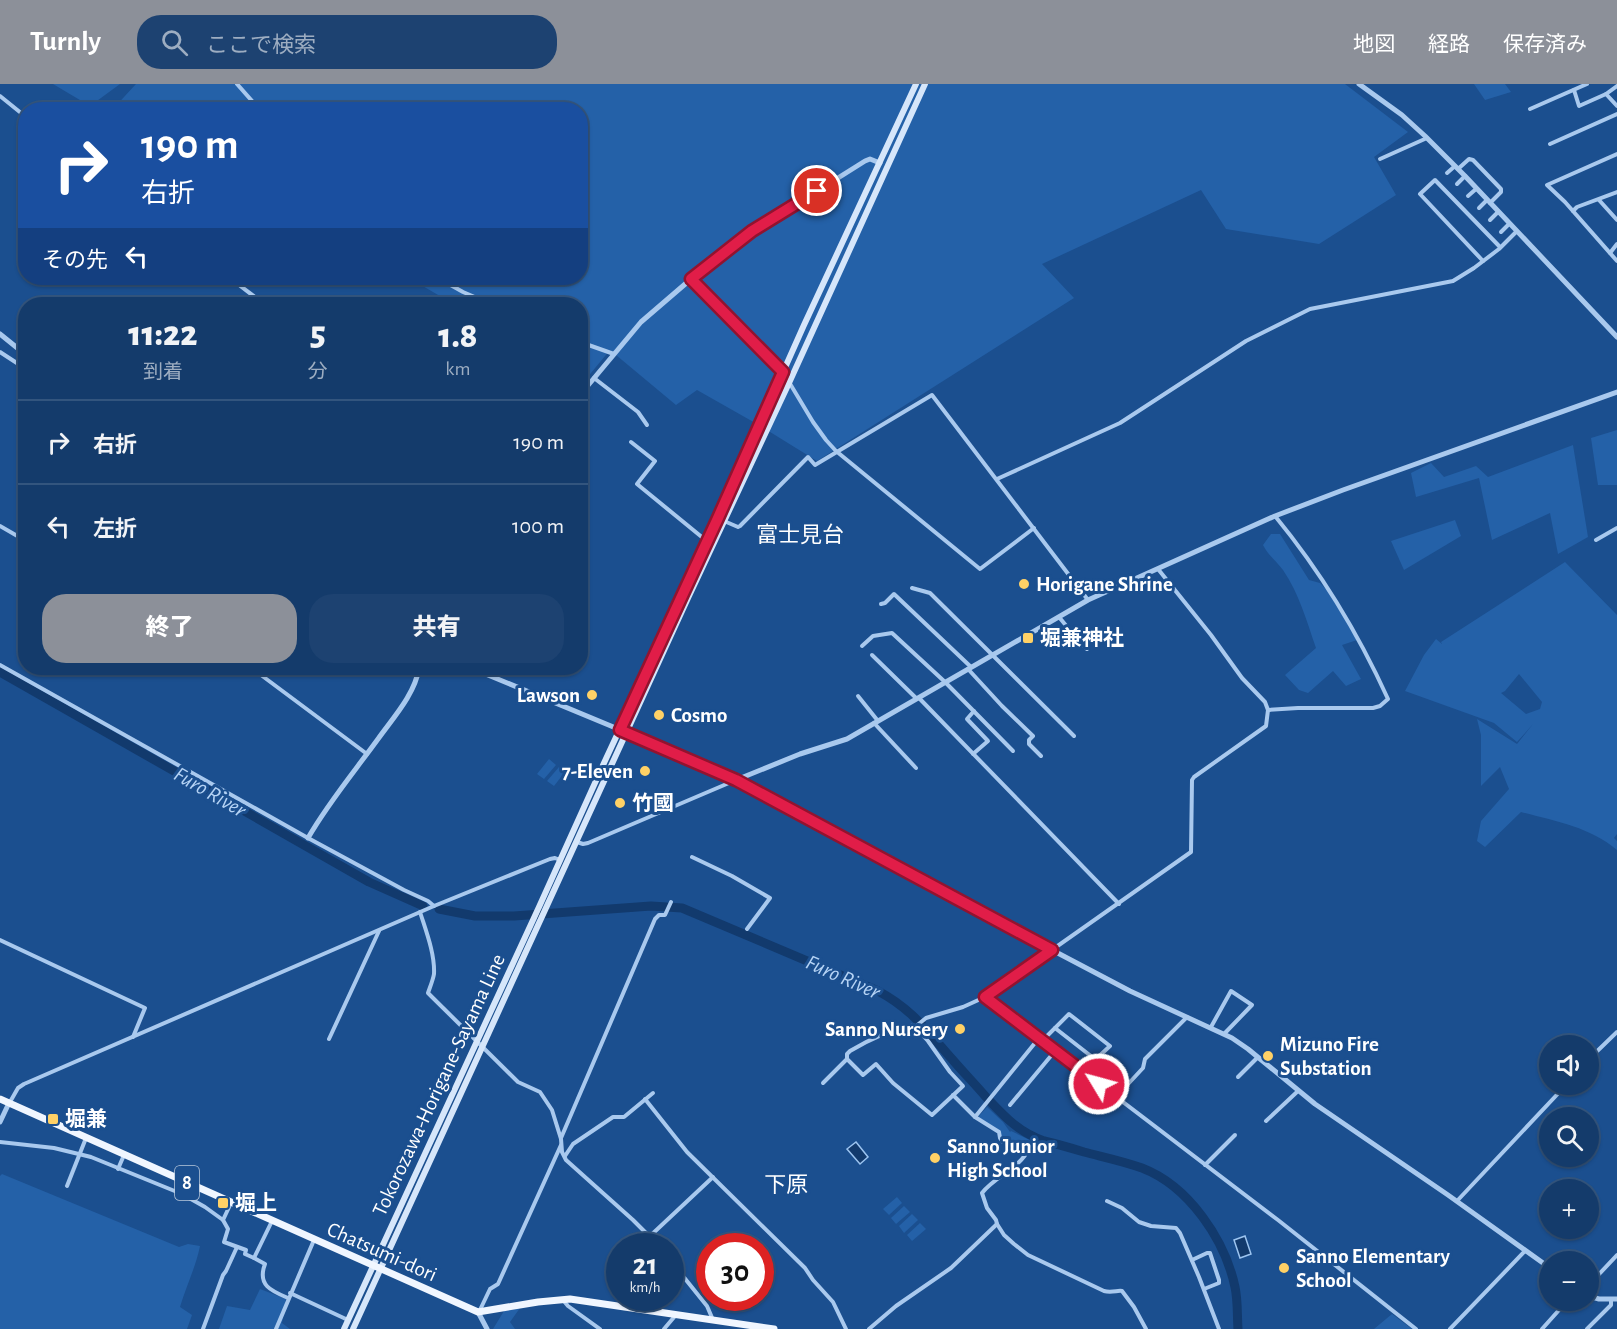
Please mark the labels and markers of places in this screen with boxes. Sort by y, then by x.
pin [791,165,842,216]
place label: Horigane Shrine [1036,574,1173,595]
marker: Horigane Shrine [1017,577,1031,591]
place label: 堀兼神社 [1040,626,1124,649]
marker: 堀兼神社 [1021,631,1035,645]
place label: Lawson [517,685,580,706]
marker: Lawson [585,688,599,702]
place label: Cosmo [671,705,727,726]
marker: Cosmo [652,708,666,722]
place label: 7-Eleven [562,761,633,782]
marker: 7-Eleven [638,764,652,778]
place label: 竹國 [632,792,674,814]
marker: 竹國 [613,796,627,810]
place label: Sanno Nursery [825,1019,949,1040]
marker: Sanno Nursery [953,1022,967,1036]
place label: Mizuno Fire Substation [1280,1034,1379,1079]
marker: Mizuno Fire Substation [1261,1049,1275,1063]
place label: 堀兼 [65,1108,107,1130]
marker: 堀兼 [46,1112,60,1126]
place label: Sanno Junior High School [947,1136,1055,1181]
marker: Sanno Junior High School [928,1151,942,1165]
place label: 堀上 [235,1192,277,1214]
marker: 堀上 [216,1196,230,1210]
place label: Sanno Elementary School [1296,1246,1451,1291]
marker: Sanno Elementary School [1277,1261,1291,1275]

